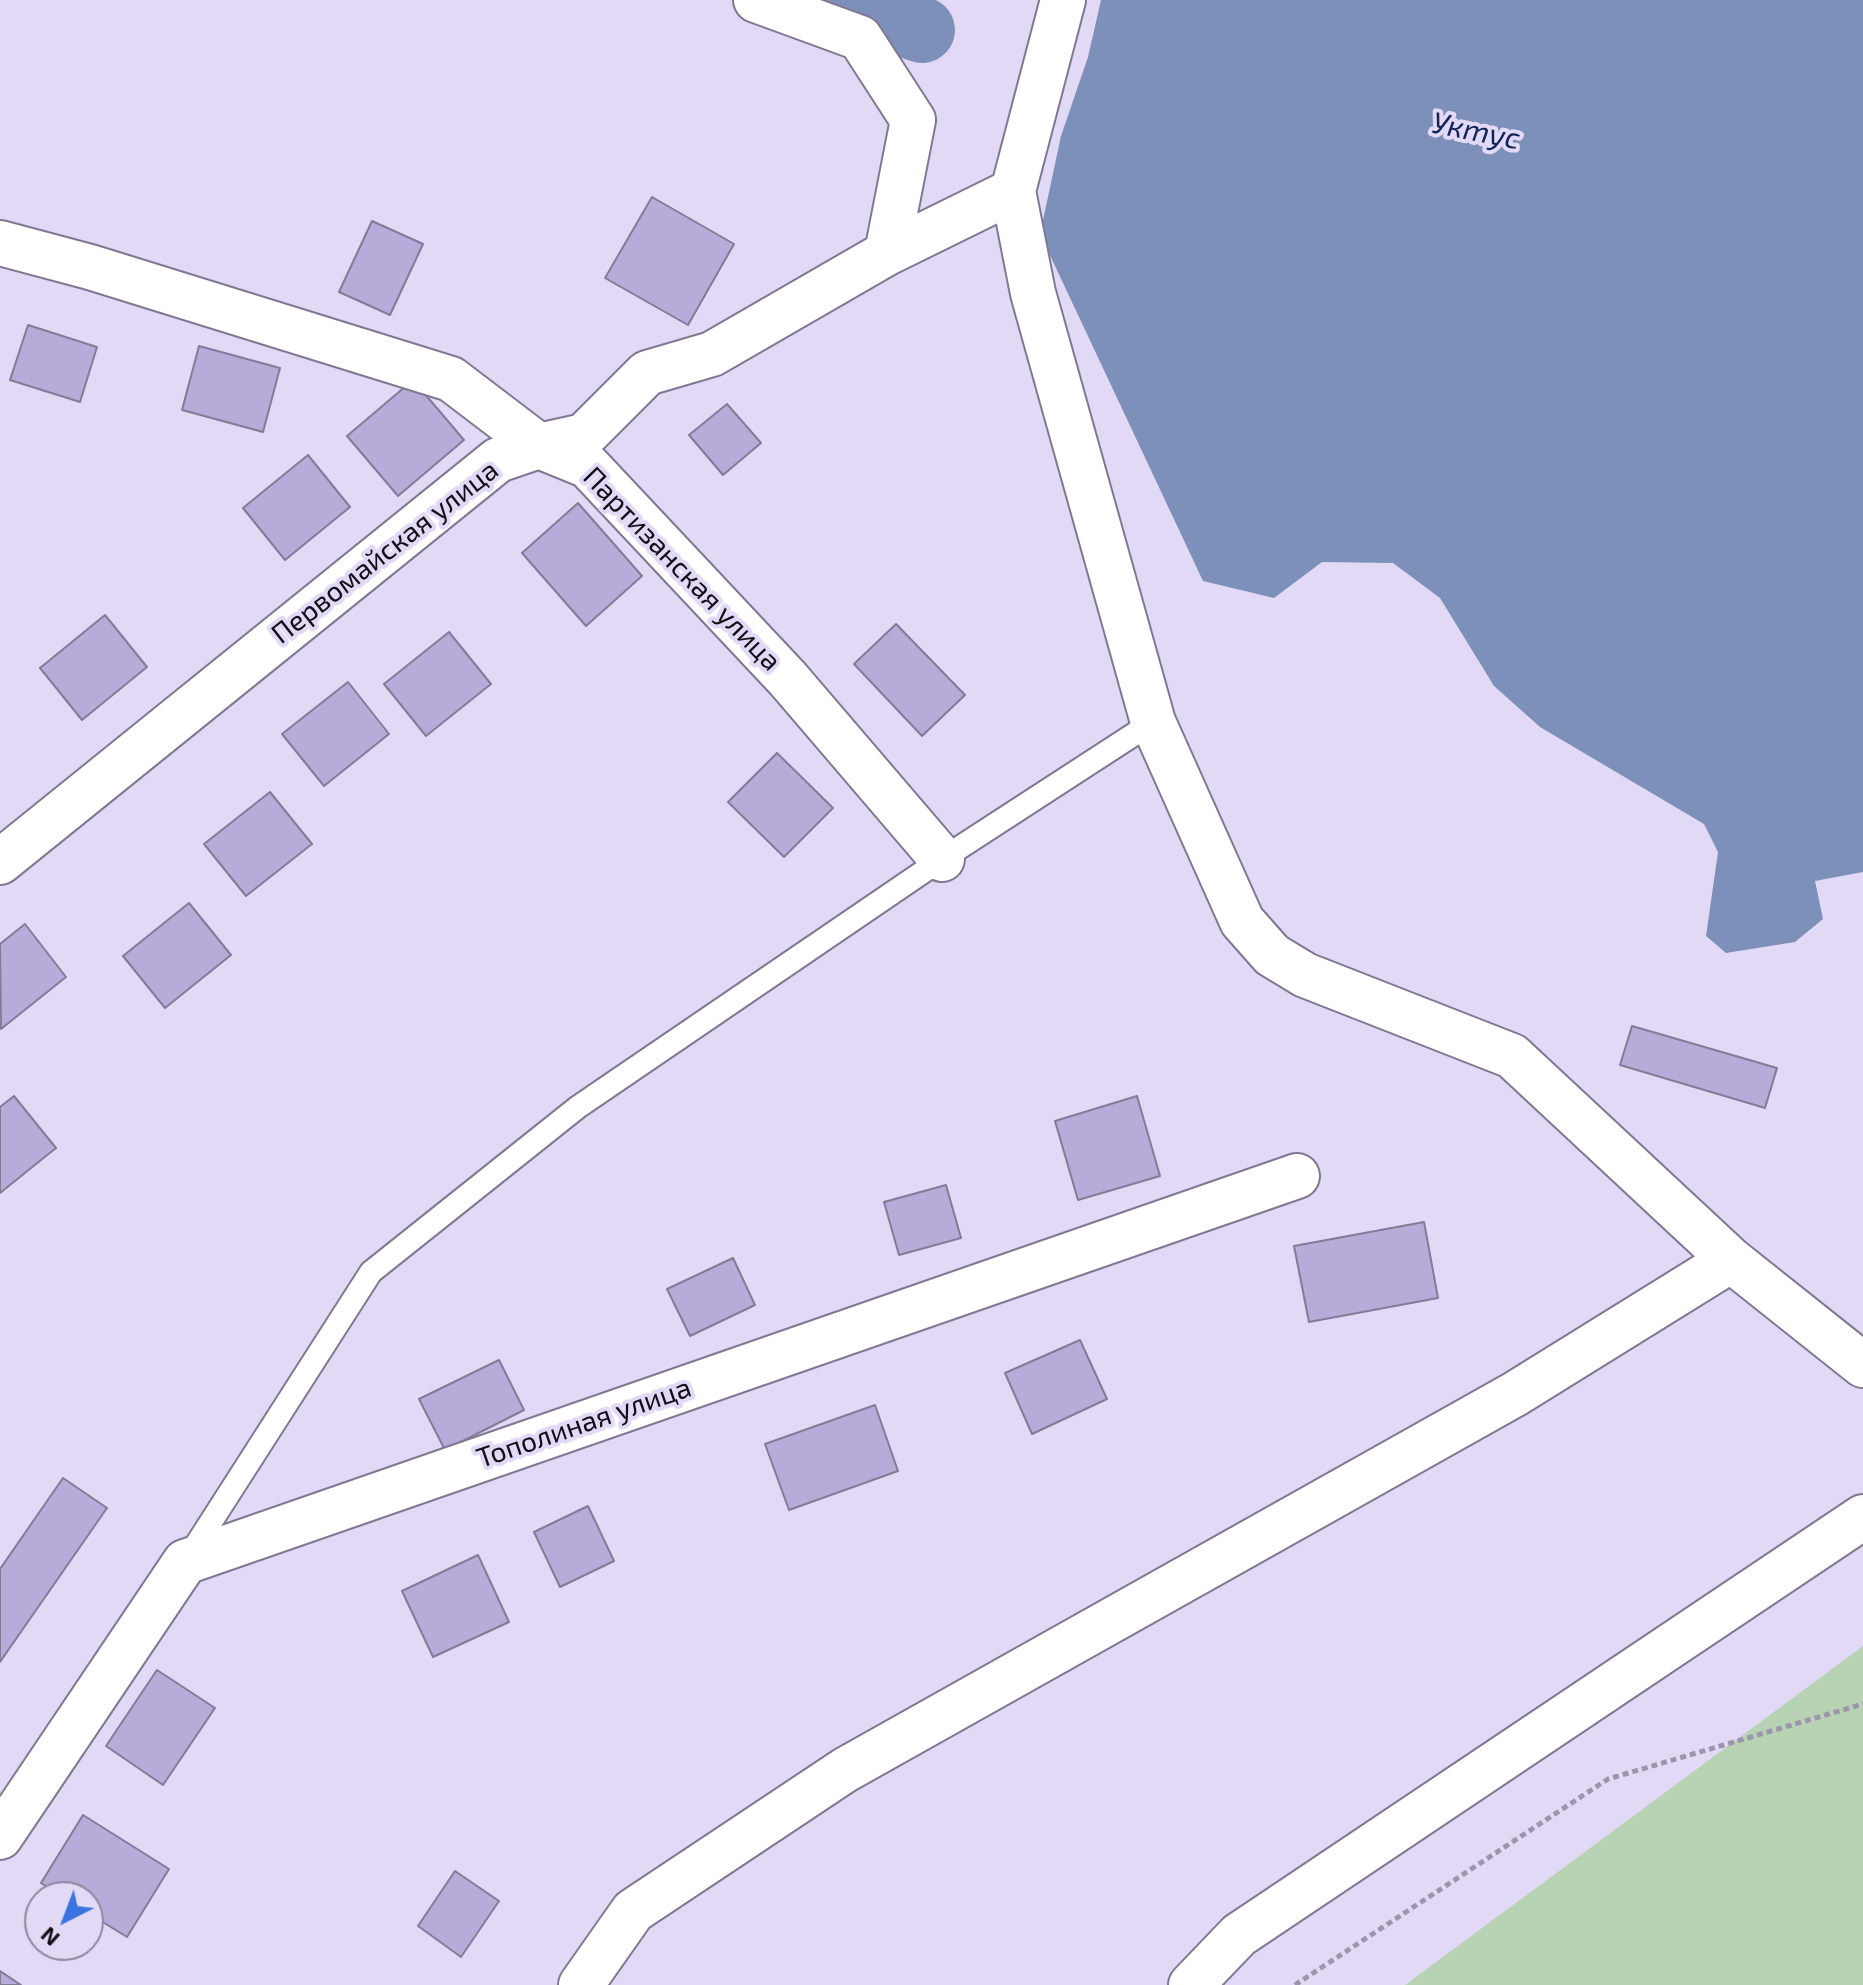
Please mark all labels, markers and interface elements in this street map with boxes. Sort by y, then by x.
water label: Уктус [1429,105,1523,157]
street label: Первомайская улица [265,453,505,651]
street label: Партизанская улица [576,460,788,678]
street label: Тополиная улица [472,1371,696,1475]
north arrow [24,1881,104,1961]
text: N [35,1922,64,1952]

